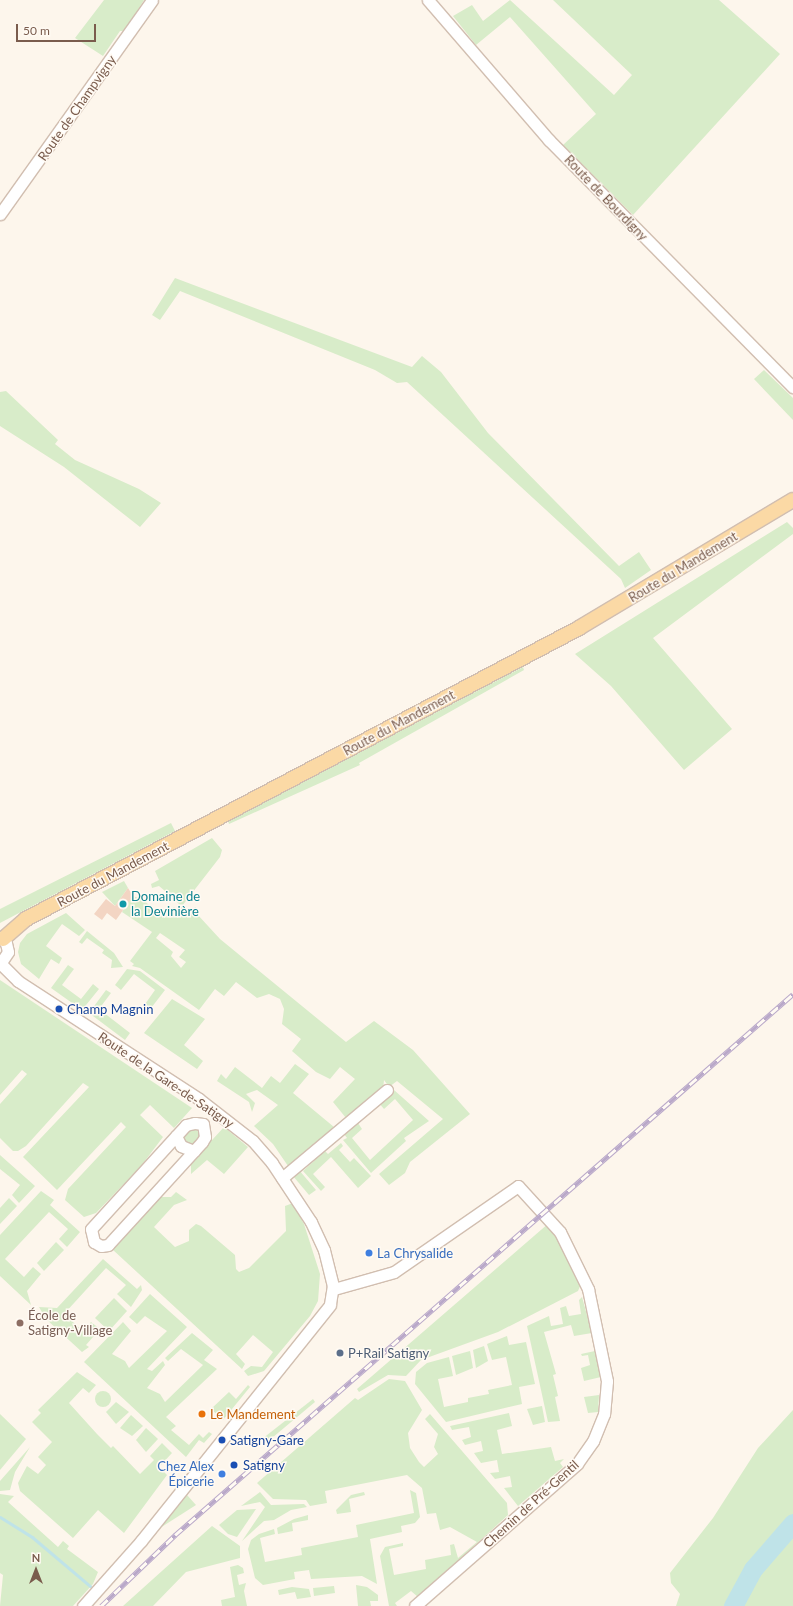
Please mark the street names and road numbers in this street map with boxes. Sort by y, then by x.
street label: Route de Champvigny [35,52,119,164]
street label: Route de Bourdigny [561,152,651,244]
street label: Route du Mandement [626,528,740,606]
street label: Route du Mandement [341,687,457,759]
street label: Route du Mandement [55,838,171,910]
street label: Route de la Gare-de-Satigny [95,1029,237,1131]
street label: Chemin de Pré-Gentil [480,1457,582,1551]

